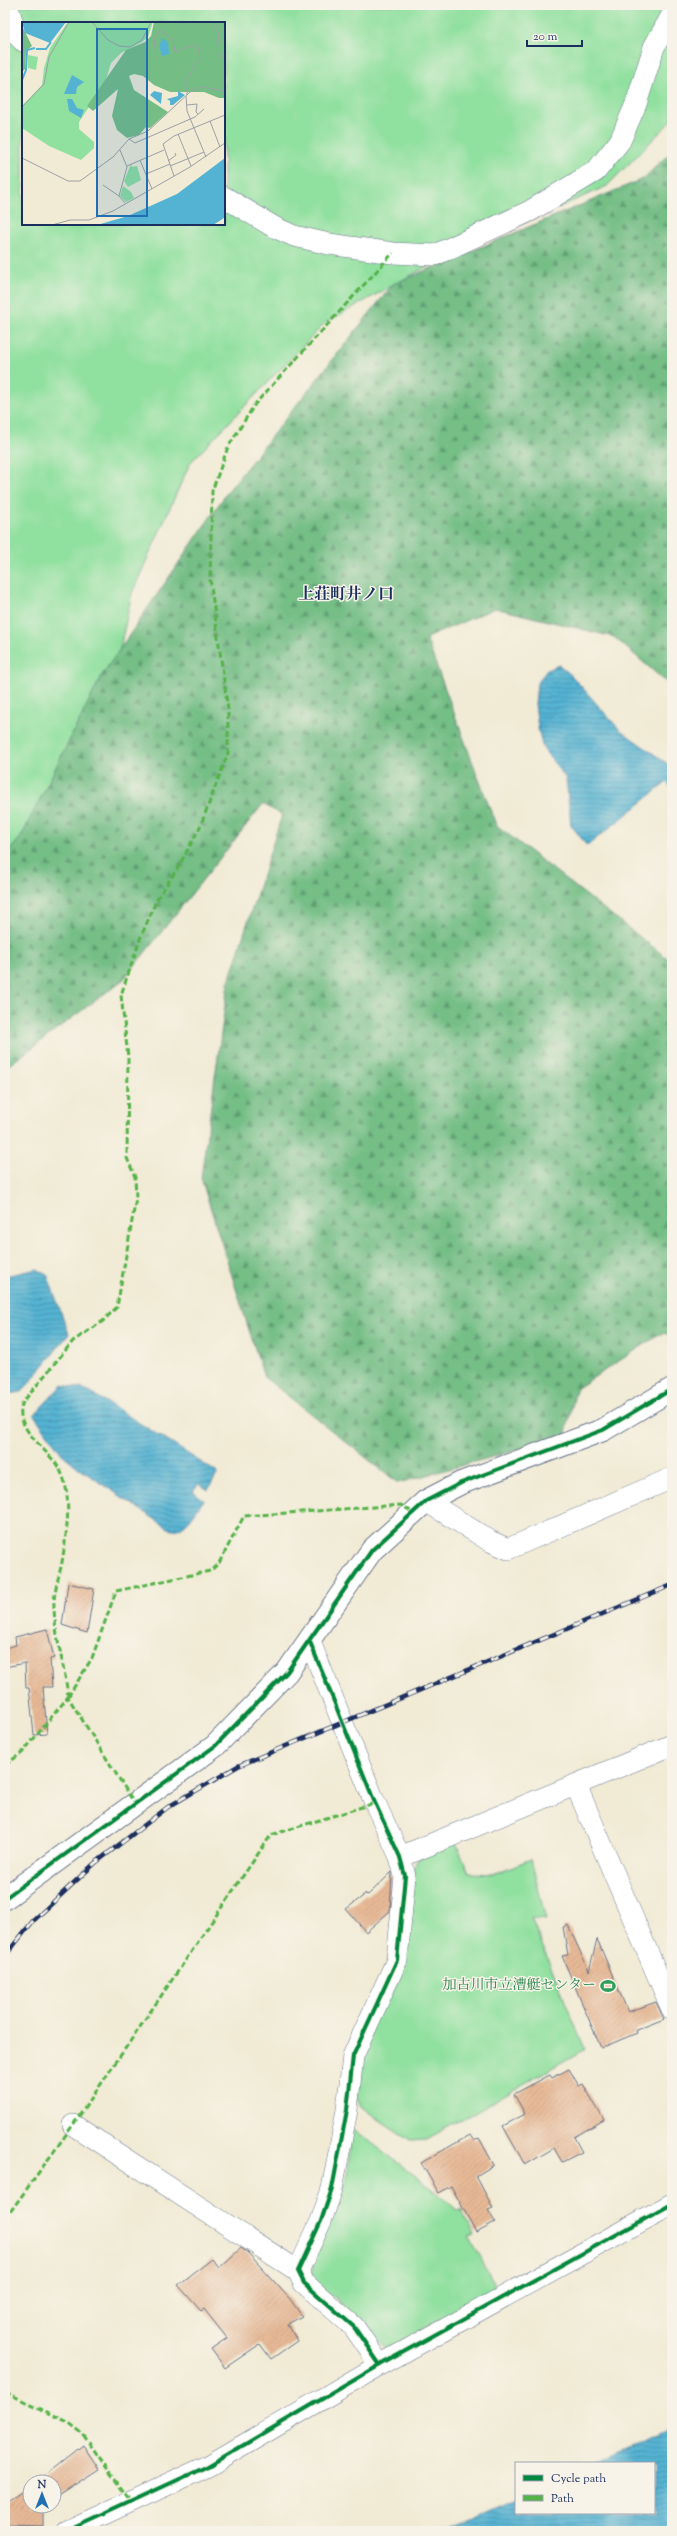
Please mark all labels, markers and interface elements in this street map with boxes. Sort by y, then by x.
inset map [22,22,225,225]
scale bar [527,22,582,48]
text: 20 m [533,28,558,46]
district label: 上荘町井ノ口 [298,584,394,607]
place label: 加古川市立漕艇センター [443,1976,596,1996]
sports icon: 加古川市立漕艇センター [599,1977,617,1995]
legend [515,2462,655,2514]
text: Cycle path [551,2470,606,2488]
north arrow [22,2474,62,2514]
text: N [37,2477,47,2493]
text: Path [551,2490,574,2508]

